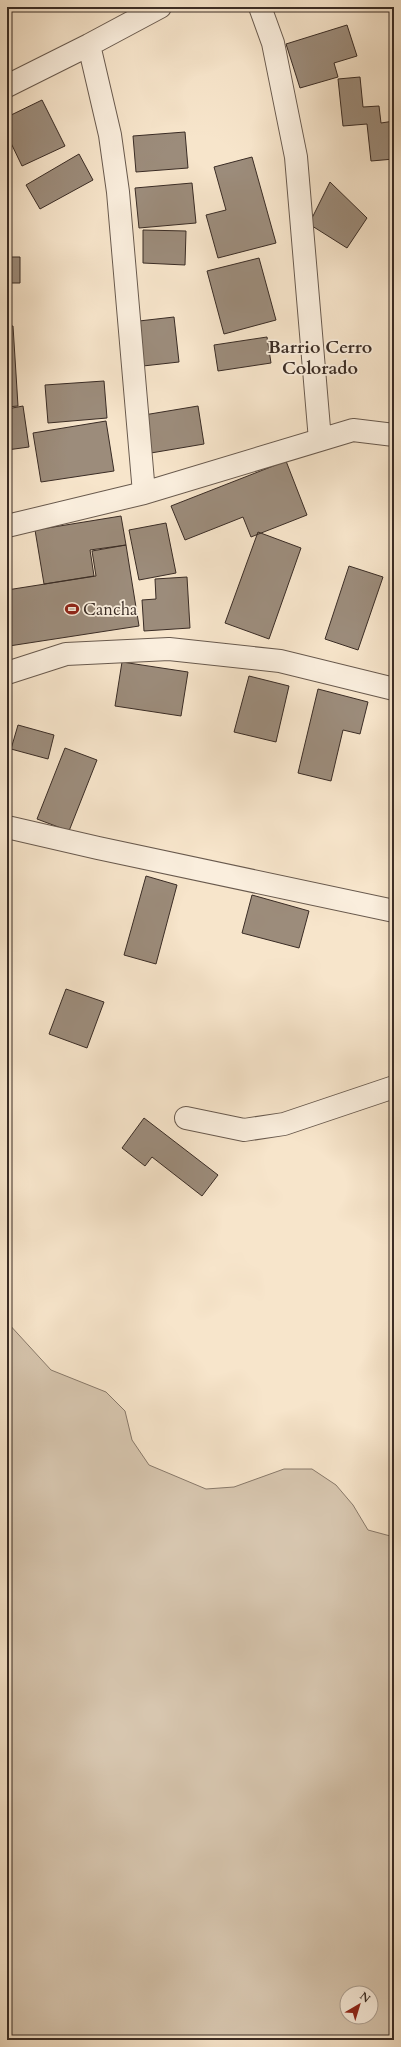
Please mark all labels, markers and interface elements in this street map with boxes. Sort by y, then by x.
district label: Barrio Cerro Colorado [268,335,372,381]
place label: Cancha [83,598,138,621]
sports icon: Cancha [64,601,80,617]
north arrow [339,1985,379,2025]
text: N [356,1989,374,2007]

